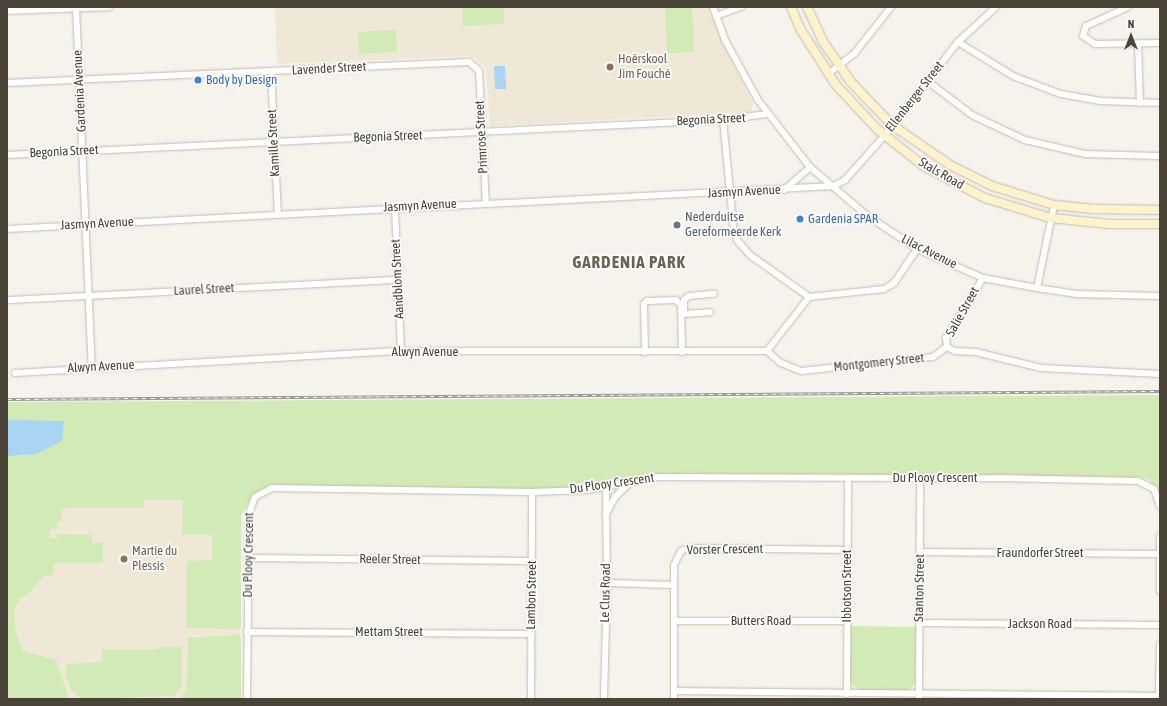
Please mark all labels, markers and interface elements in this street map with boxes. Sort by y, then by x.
north arrow [1111,16,1151,56]
text: N [1128,18,1134,30]
street label: Gardenia Avenue [70,50,90,132]
place label: Hoërskool Jim Fouché [618,52,671,83]
street label: Lavender Street [291,59,367,79]
street label: Ellenberger Street [883,59,947,135]
marker: Hoërskool Jim Fouché [605,62,615,72]
place label: Body by Design [206,72,277,88]
marker: Body by Design [193,75,203,85]
street label: Primrose Street [472,100,492,174]
street label: Kamille Street [264,109,284,177]
street label: Begonia Street [676,110,746,130]
street label: Begonia Street [353,128,423,146]
street label: Begonia Street [29,142,99,162]
street label: Stals Road [916,155,966,193]
street label: Jasmyn Avenue [707,182,781,202]
street label: Jasmyn Avenue [383,196,457,216]
place label: Nederduitse Gereformeerde Kerk [685,210,781,241]
place label: Gardenia SPAR [808,211,878,227]
street label: Jasmyn Avenue [60,214,134,234]
marker: Gardenia SPAR [795,214,805,224]
marker: Nederduitse Gereformeerde Kerk [672,220,682,230]
street label: Lilac Avenue [899,231,959,273]
street label: Aandblom Street [388,239,408,319]
district label: GARDENIA PARK [572,253,686,273]
street label: Laurel Street [173,281,235,299]
street label: Salie Street [943,285,983,339]
street label: Alwyn Avenue [392,344,458,360]
street label: Montgomery Street [833,350,925,376]
street label: Alwyn Avenue [67,357,135,377]
street label: Du Plooy Crescent [569,470,655,498]
street label: Du Plooy Crescent [892,470,978,486]
street label: Du Plooy Crescent [240,512,258,598]
street label: Vorster Crescent [687,542,763,558]
place label: Martie du Plessis [132,544,177,575]
street label: Fraundorfer Street [997,545,1083,561]
street label: Ibbotson Street [839,550,855,622]
street label: Reeler Street [359,552,421,568]
marker: Martie du Plessis [119,554,129,564]
street label: Stanton Street [912,554,928,622]
street label: Lambon Street [524,560,540,630]
street label: Le Clus Road [598,563,614,623]
street label: Butters Road [731,613,791,629]
street label: Jackson Road [1008,616,1072,632]
street label: Mettam Street [355,624,423,640]

